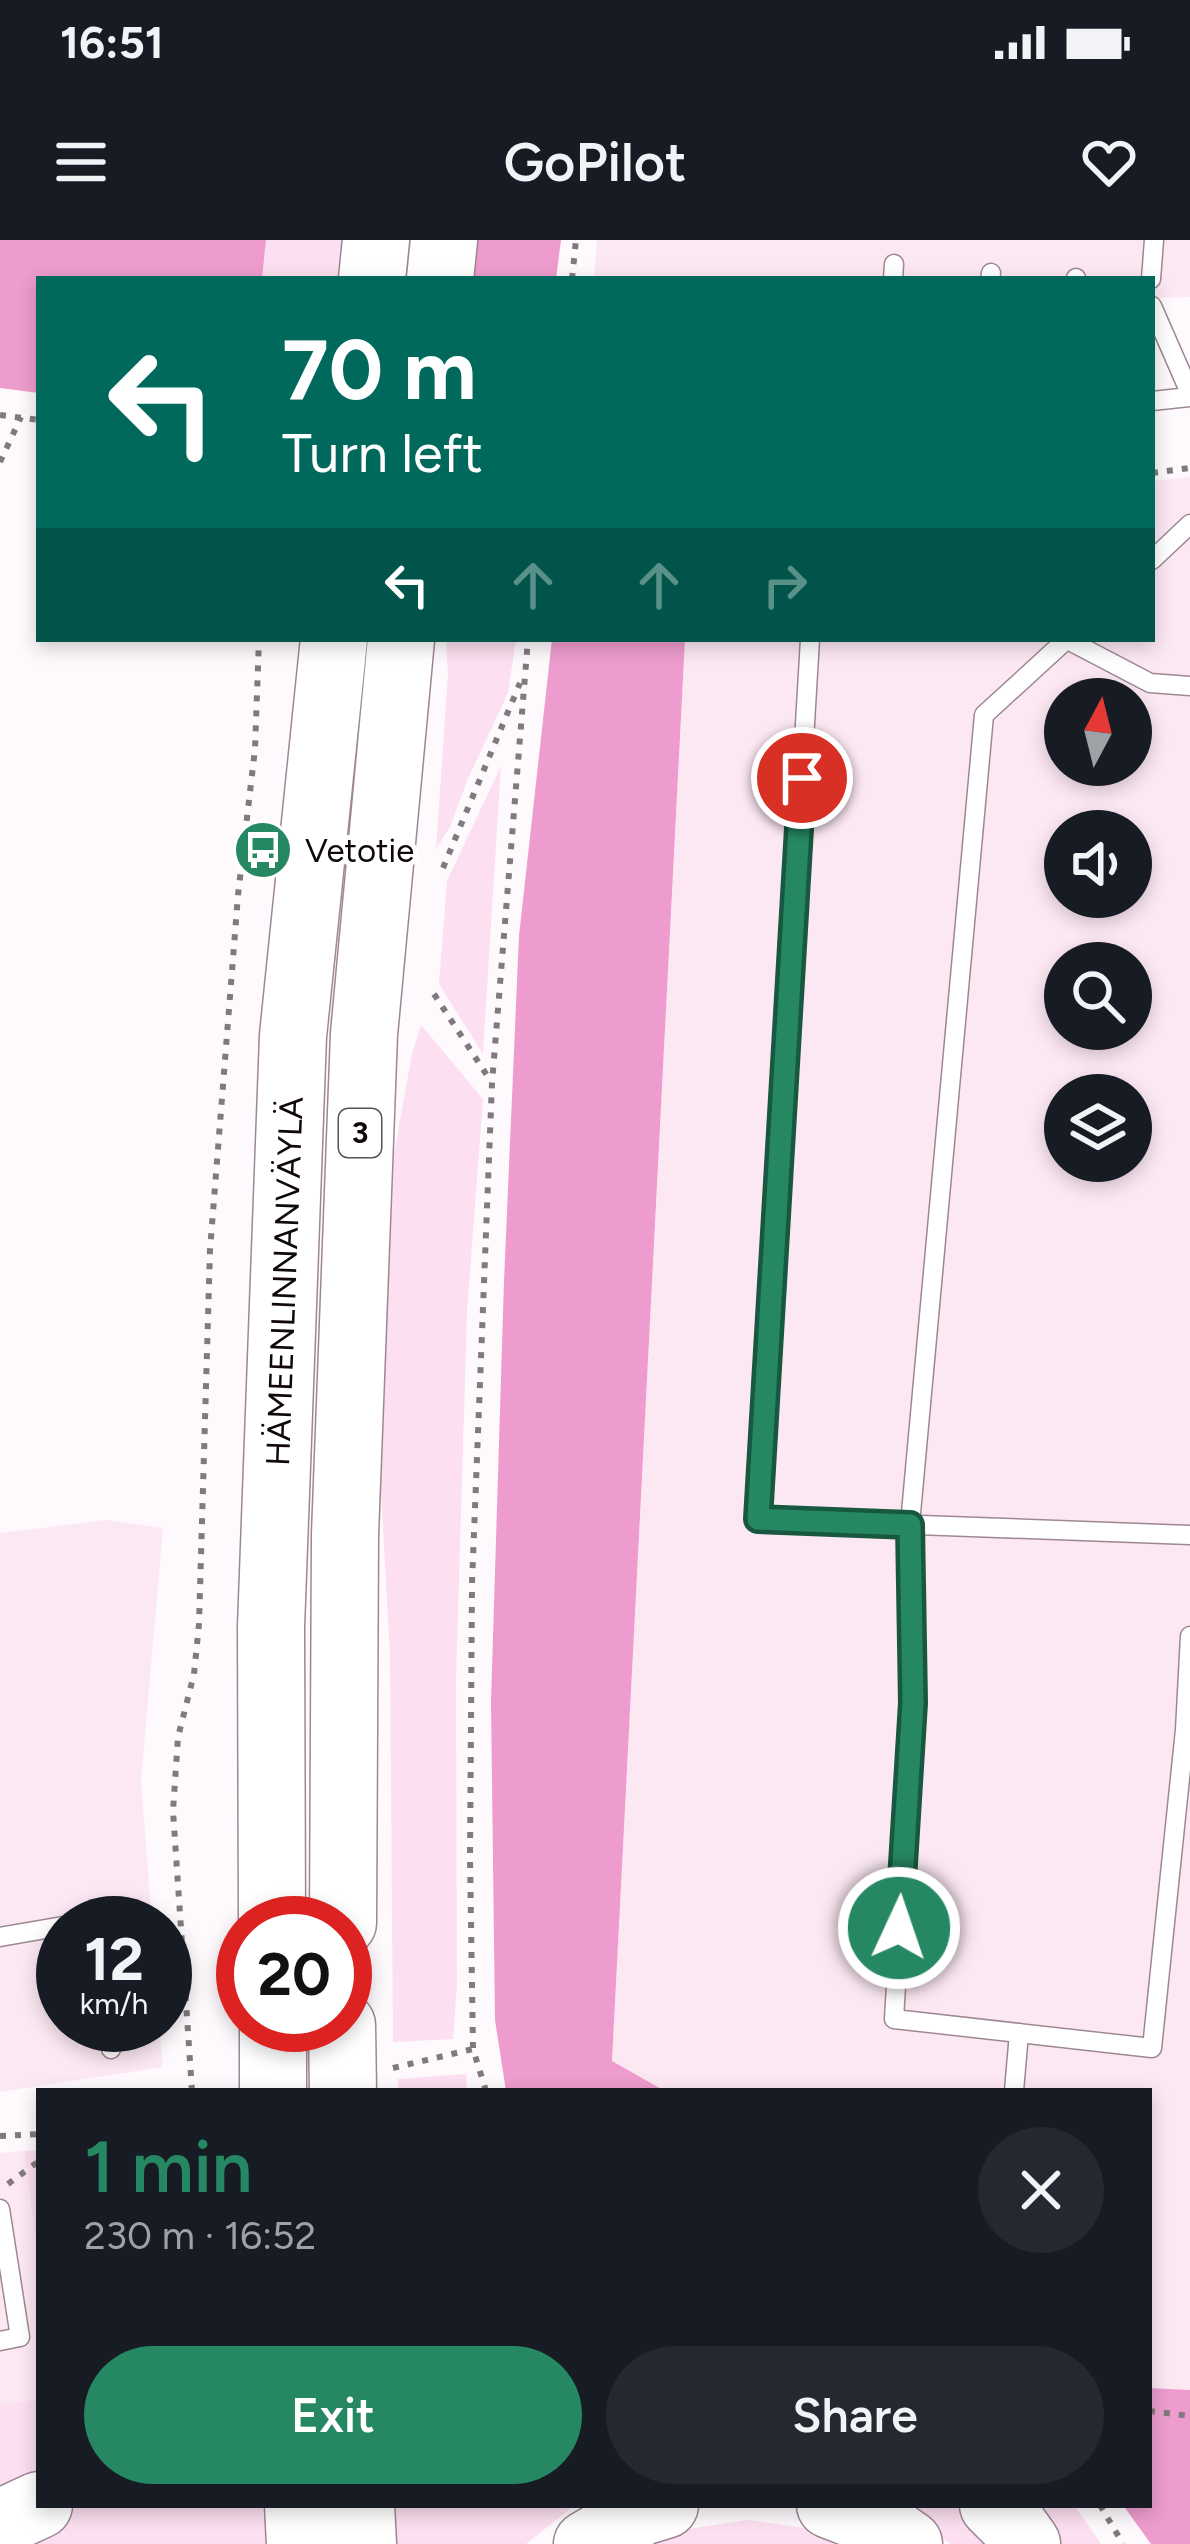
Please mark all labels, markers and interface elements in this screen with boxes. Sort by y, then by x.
text: 16:51 [60,15,164,69]
icon: menu [48,129,114,195]
icon: heart [1076,129,1142,195]
text: GoPilot [504,130,686,195]
text: 70 m [282,319,476,420]
icon: left [84,324,240,480]
text: Turn left [282,421,483,486]
icon: left [374,552,440,618]
icon: ahead [500,552,566,618]
icon: ahead [626,552,692,618]
icon: right [752,552,818,618]
north arrow [1044,678,1152,786]
map controls [1044,678,1152,1182]
pin [751,727,853,829]
icon: arrive [769,745,835,811]
button: sound [1044,810,1152,918]
bus stop icon: Vetotie [232,819,294,881]
place label: Vetotie [305,831,414,870]
button: search [1044,942,1152,1050]
button: layers [1044,1074,1152,1182]
street label: HÄMEENLINNANVÄYLÄ [258,1095,311,1467]
road number: 3 [339,1109,381,1157]
position arrow [836,1865,962,1991]
speed limit sign: 20 [216,1896,372,2052]
text: 12 [84,1923,144,1995]
text: km/h [80,1985,148,2022]
text: 1 min [84,2124,252,2210]
button: close [978,2127,1104,2253]
text: 230 m · 16:52 [84,2212,316,2259]
button: Exit [84,2346,582,2484]
button: Share [606,2346,1104,2484]

